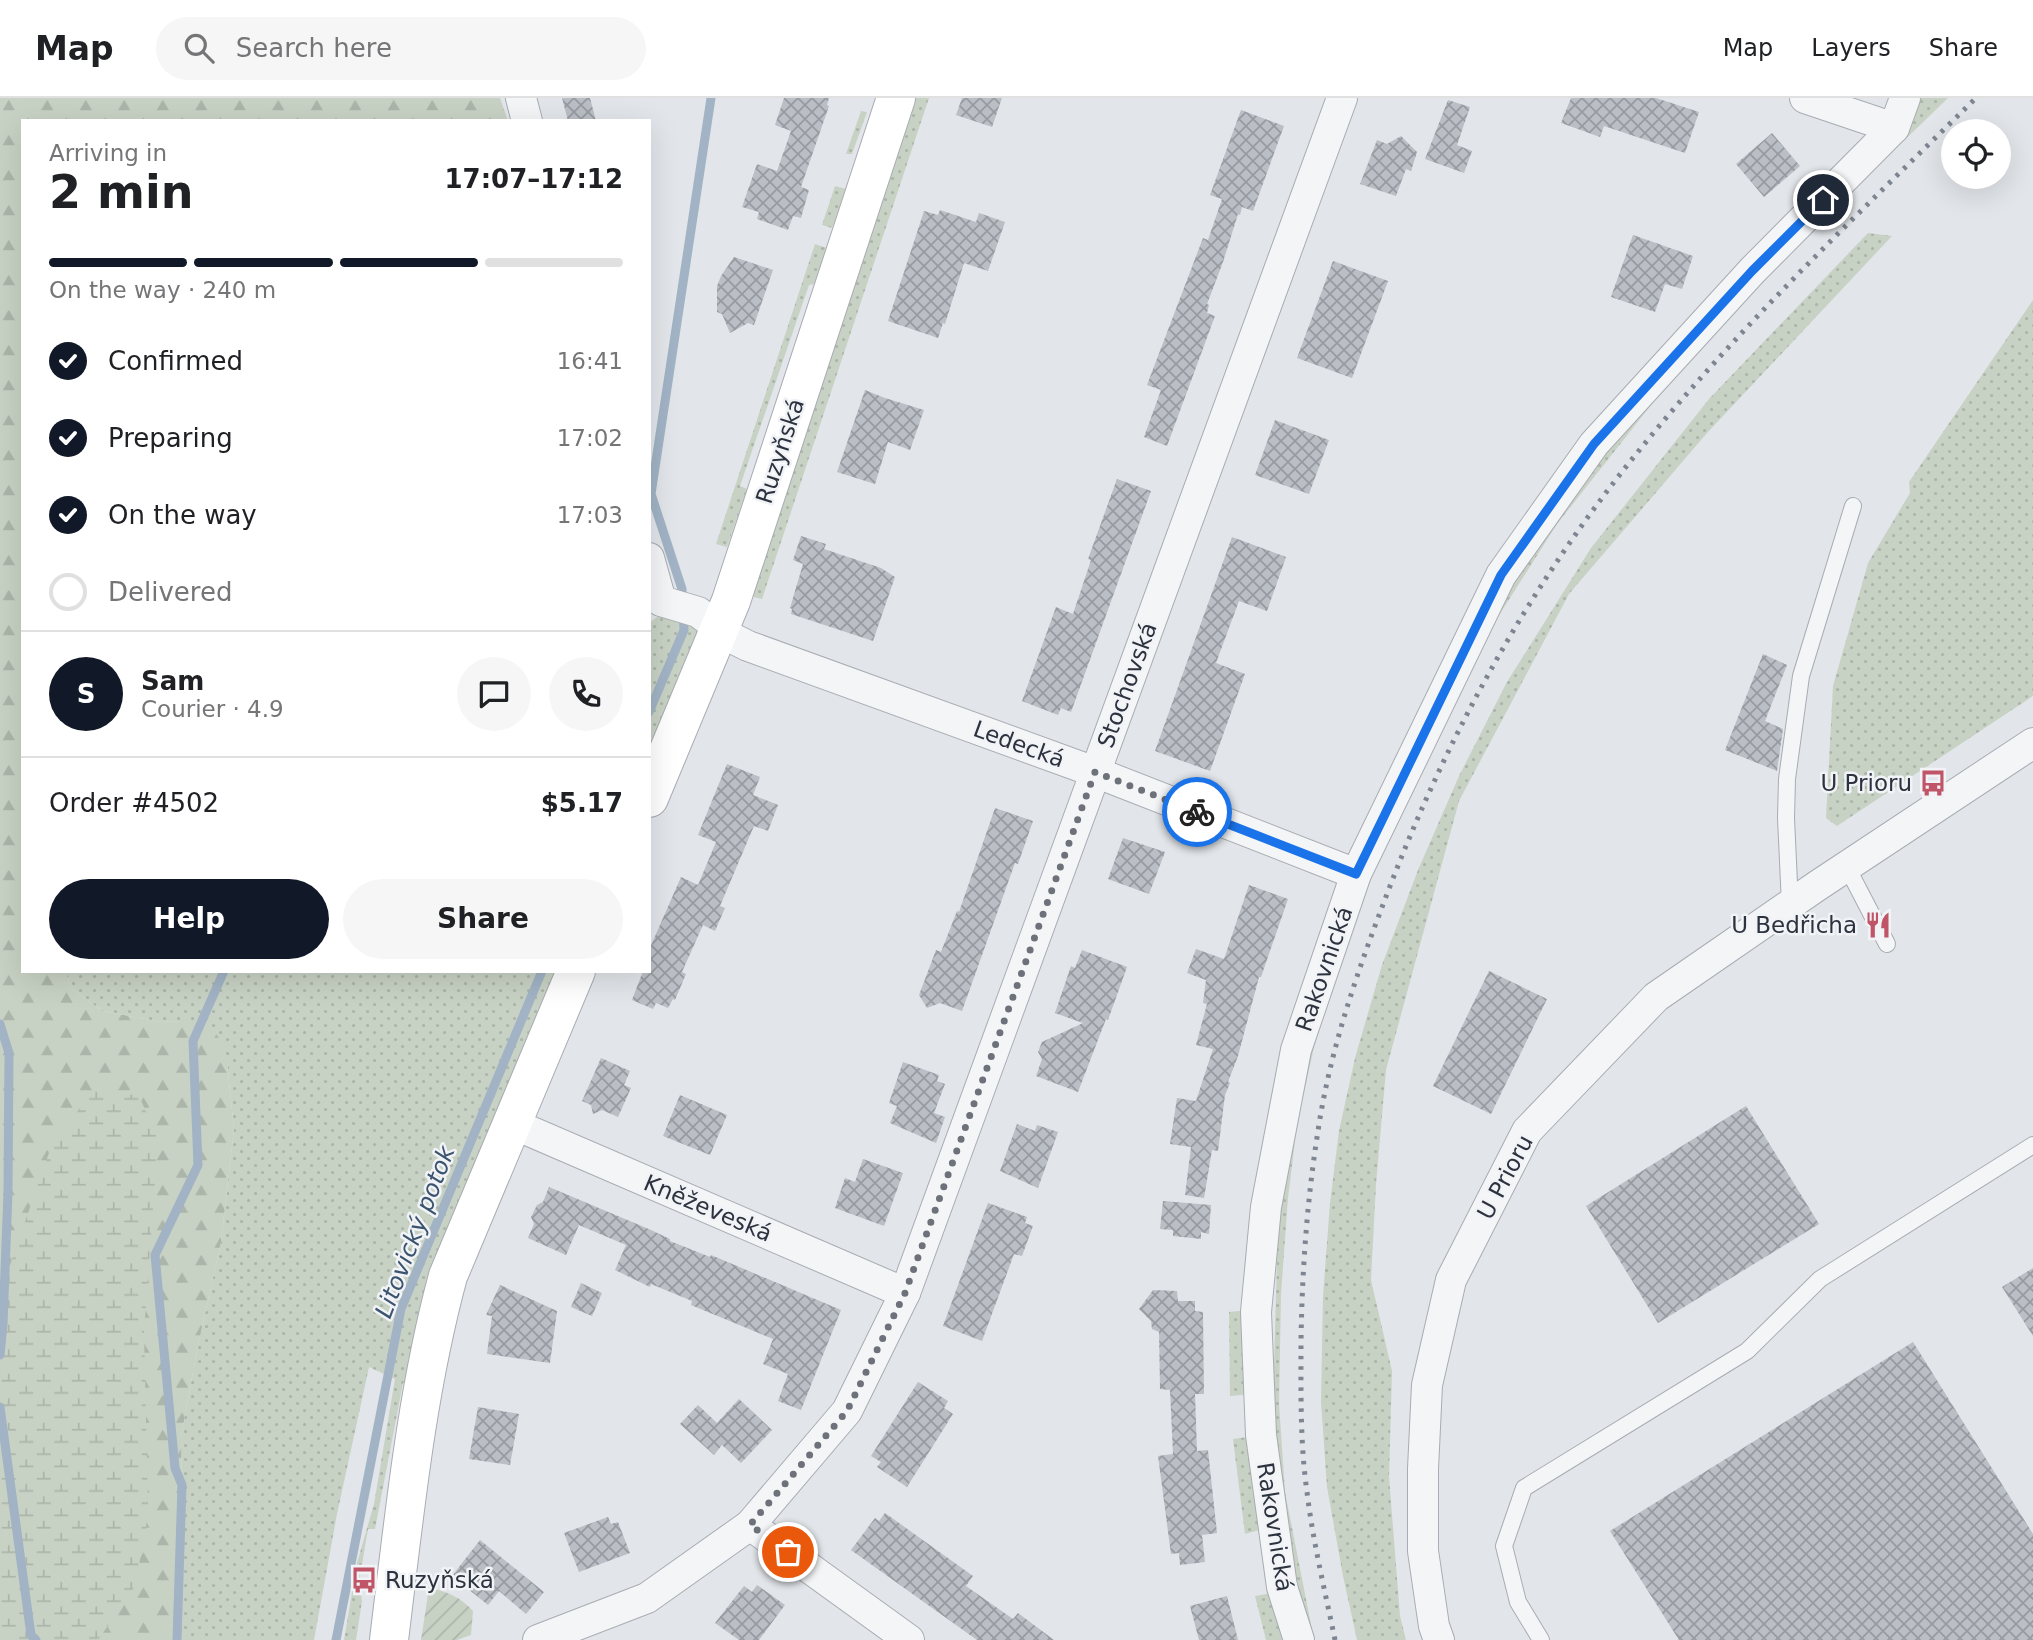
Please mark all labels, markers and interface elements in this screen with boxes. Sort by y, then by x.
search box [156,17,646,80]
text: Map [35,29,114,68]
icon: search [180,29,218,67]
text: Search here [236,33,392,63]
text: Map [1723,34,1773,62]
text: Layers [1811,34,1891,62]
text: Share [1929,34,1998,62]
map controls [1941,119,2011,189]
button: locate [1941,119,2011,189]
text: Arriving in [49,140,167,166]
text: 17:07–17:12 [444,164,623,194]
text: 2 min [49,165,193,219]
pin [1793,170,1853,230]
icon: home [1804,181,1842,219]
text: On the way · 240 m [49,277,276,303]
icon: check [49,342,87,380]
text: Confirmed [108,346,243,376]
text: 16:41 [557,348,623,374]
street label: Ruzyňská [751,395,809,507]
icon: check [49,419,87,457]
text: Preparing [108,423,233,453]
text: 17:02 [557,425,623,451]
icon: check [49,496,87,534]
text: On the way [108,500,257,530]
text: 17:03 [557,502,623,528]
text: Delivered [108,577,232,607]
street label: Stochovská [1092,619,1162,751]
button: chat [457,657,531,731]
button: phone [549,657,623,731]
text: Sam [141,666,204,696]
text: S [77,679,95,709]
text: Courier · 4.9 [141,696,284,722]
street label: Ledecká [970,716,1068,772]
bus stop icon: U Prioru [1918,768,1948,798]
place label: U Prioru [1820,770,1912,796]
courier [1162,777,1232,847]
text: Order #4502 [49,788,219,818]
text: $5.17 [541,788,623,818]
icon: bike [1178,793,1216,831]
button: Help [49,879,329,959]
button: Share [343,879,623,959]
street label: Rakovnická [1290,903,1358,1035]
restaurant icon: U Bedřicha [1863,910,1893,940]
place label: U Bedřicha [1731,912,1857,938]
street label: U Prioru [1472,1130,1538,1224]
water label: Litovický potok [369,1141,461,1322]
street label: Kněževeská [640,1169,776,1247]
street label: Rakovnická [1252,1461,1298,1593]
pin [758,1522,818,1582]
icon: bag [769,1533,807,1571]
bus stop icon: Ruzyňská [349,1565,379,1595]
place label: Ruzyňská [385,1567,494,1593]

